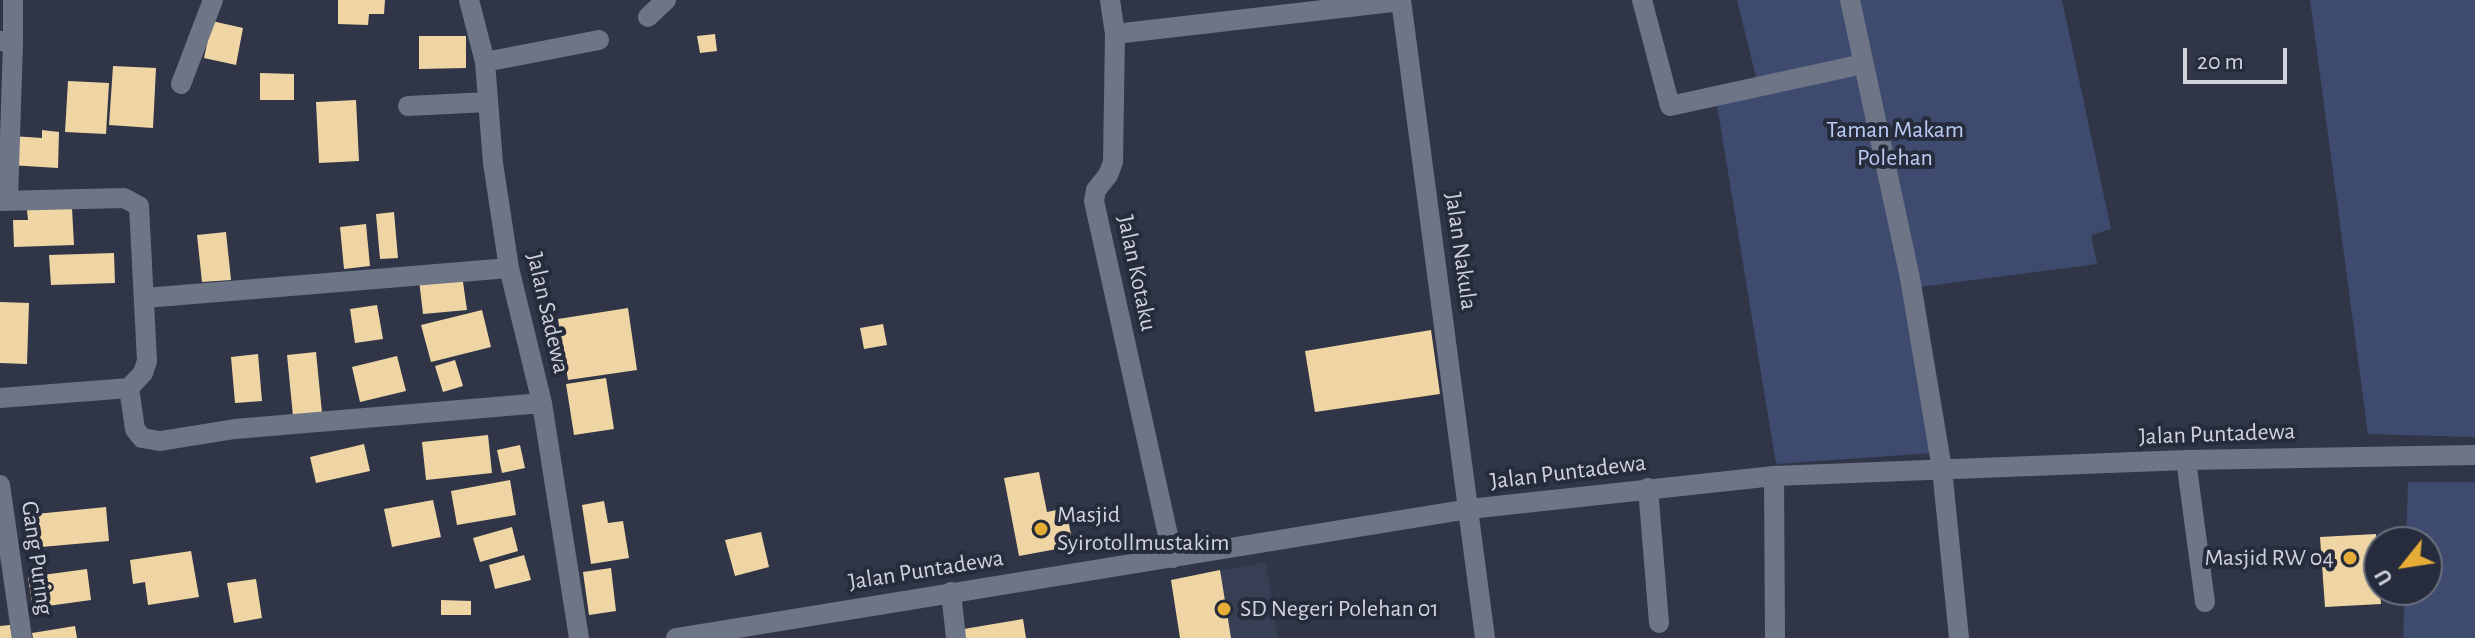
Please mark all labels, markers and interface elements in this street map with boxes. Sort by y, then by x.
scale bar [2187,32,2291,82]
text: 20 m [2197,50,2244,74]
park label: Taman Makam Polehan [1826,116,1964,172]
street label: Jalan Nakula [1439,190,1483,312]
street label: Jalan Kotaku [1111,213,1163,333]
street label: Jalan Sadewa [520,250,576,376]
street label: Jalan Puntadewa [2138,417,2296,451]
street label: Jalan Puntadewa [1488,448,1648,496]
street label: Gang Puring [15,499,59,617]
place label: Masjid Syirotollmustakim [1057,501,1229,557]
marker: Masjid Syirotollmustakim [1032,520,1050,538]
north arrow [2363,526,2443,606]
street label: Jalan Puntadewa [846,544,1006,596]
place label: Masjid RW 04 [2204,544,2334,572]
marker: Masjid RW 04 [2341,549,2359,567]
text: U [2371,565,2397,589]
place label: SD Negeri Polehan 01 [1240,595,1439,623]
marker: SD Negeri Polehan 01 [1215,600,1233,618]

